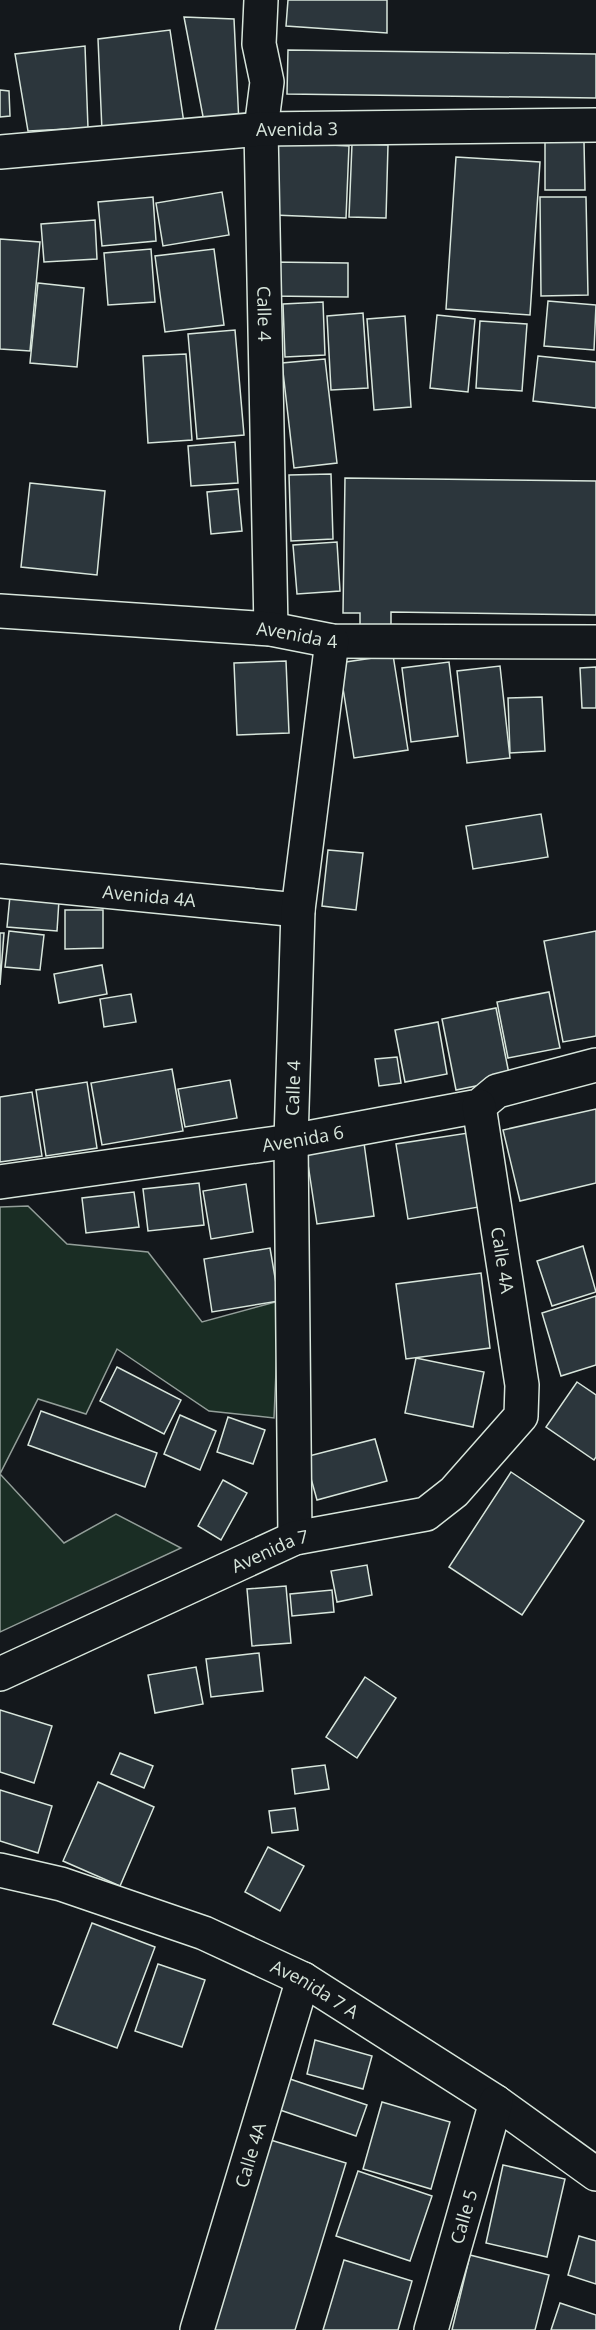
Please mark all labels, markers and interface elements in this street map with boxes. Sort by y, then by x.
street label: Avenida 3 [256,116,338,141]
street label: Calle 4 [252,286,277,342]
street label: Avenida 4 [256,616,337,653]
street label: Avenida 4A [102,879,198,912]
street label: Calle 4 [280,1060,305,1116]
street label: Avenida 6 [261,1119,345,1157]
street label: Calle 4A [486,1225,520,1296]
street label: Avenida 7 [227,1524,310,1578]
street label: Avenida 7 A [267,1954,364,2024]
street label: Calle 4A [229,2119,271,2190]
street label: Calle 5 [444,2187,483,2247]

